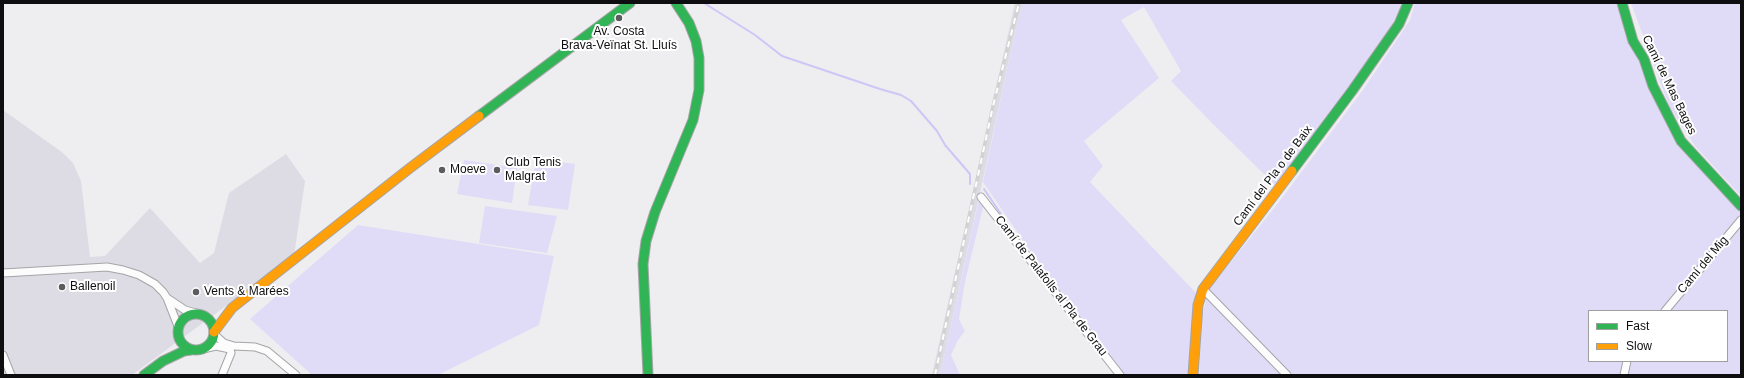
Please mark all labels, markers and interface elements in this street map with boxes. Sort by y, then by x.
marker: Av. Costa Brava-Veïnat St. Lluís [614,13,624,23]
place label: Av. Costa Brava-Veïnat St. Lluís [561,25,677,53]
street label: Camí de Mas Bages [1639,33,1699,137]
street label: Camí del Pla o de Baix [1231,123,1315,229]
place label: Club Tenis Malgrat [505,156,561,184]
place label: Moeve [450,163,486,177]
marker: Moeve [437,165,447,175]
marker: Club Tenis Malgrat [492,165,502,175]
street label: Camí de Palafolls al Pla de Grau [992,213,1110,359]
street label: Camí del Mig [1675,233,1731,297]
place label: Ballenoil [70,280,115,294]
marker: Ballenoil [57,282,67,292]
place label: Vents & Marées [204,285,289,299]
marker: Vents & Marées [191,287,201,297]
legend [1588,310,1728,362]
text: Fast [1626,319,1649,333]
text: Slow [1626,339,1652,353]

